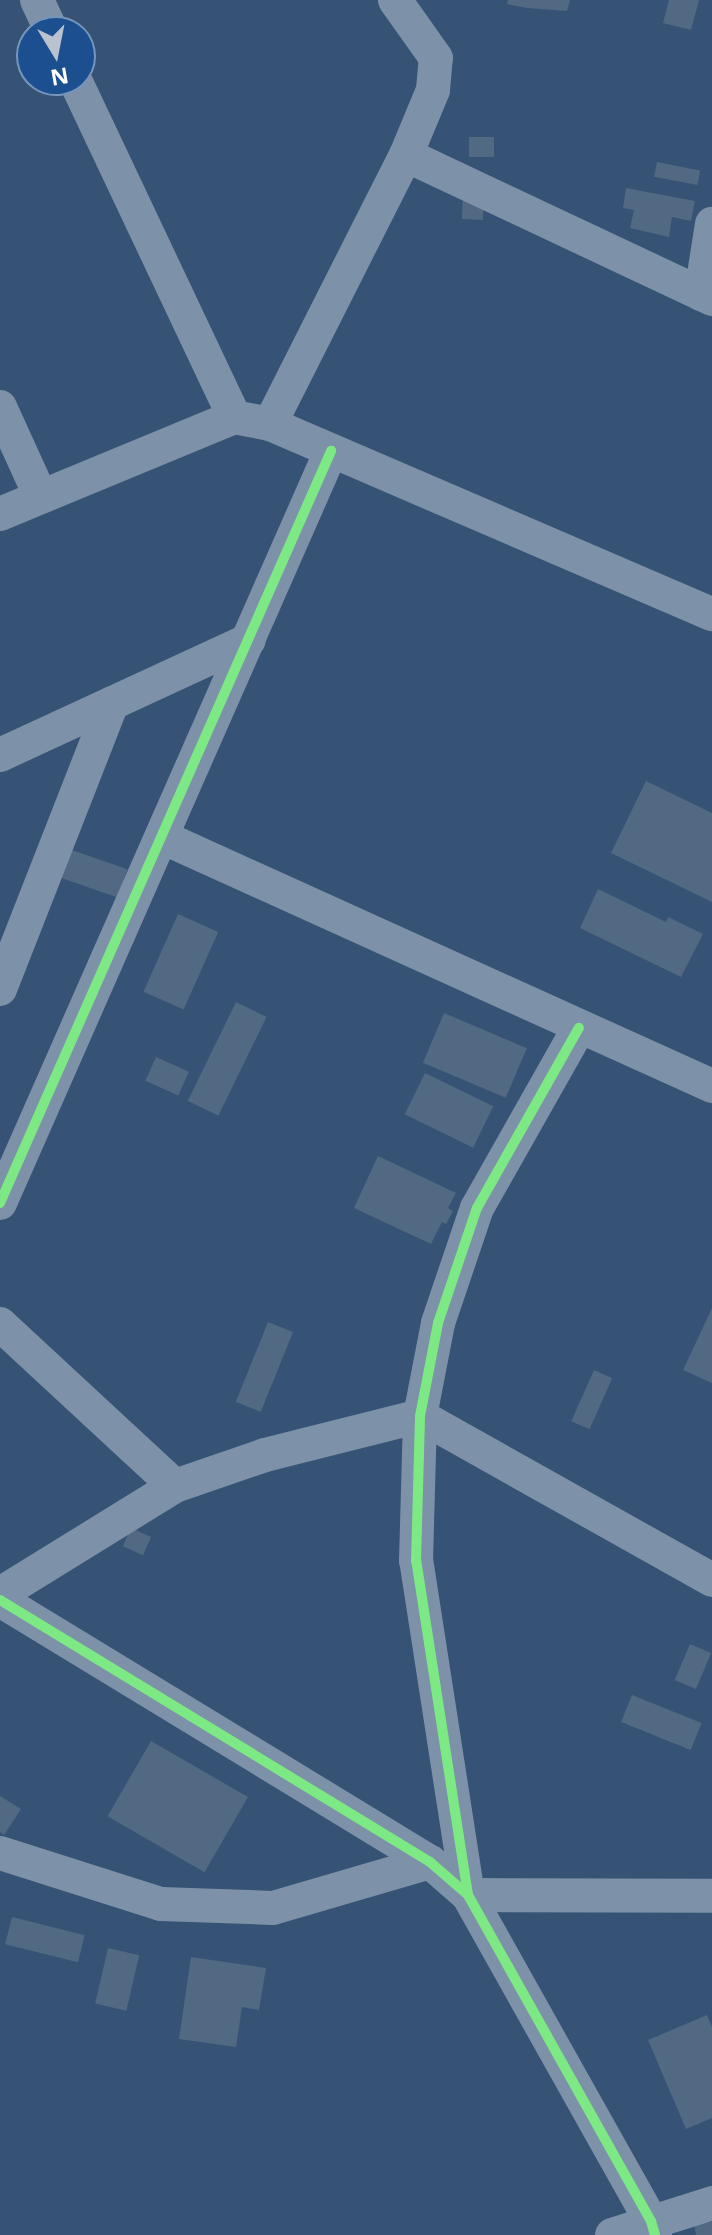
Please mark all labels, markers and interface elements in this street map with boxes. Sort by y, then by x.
north arrow [16,16,96,96]
text: N [48,61,71,94]

